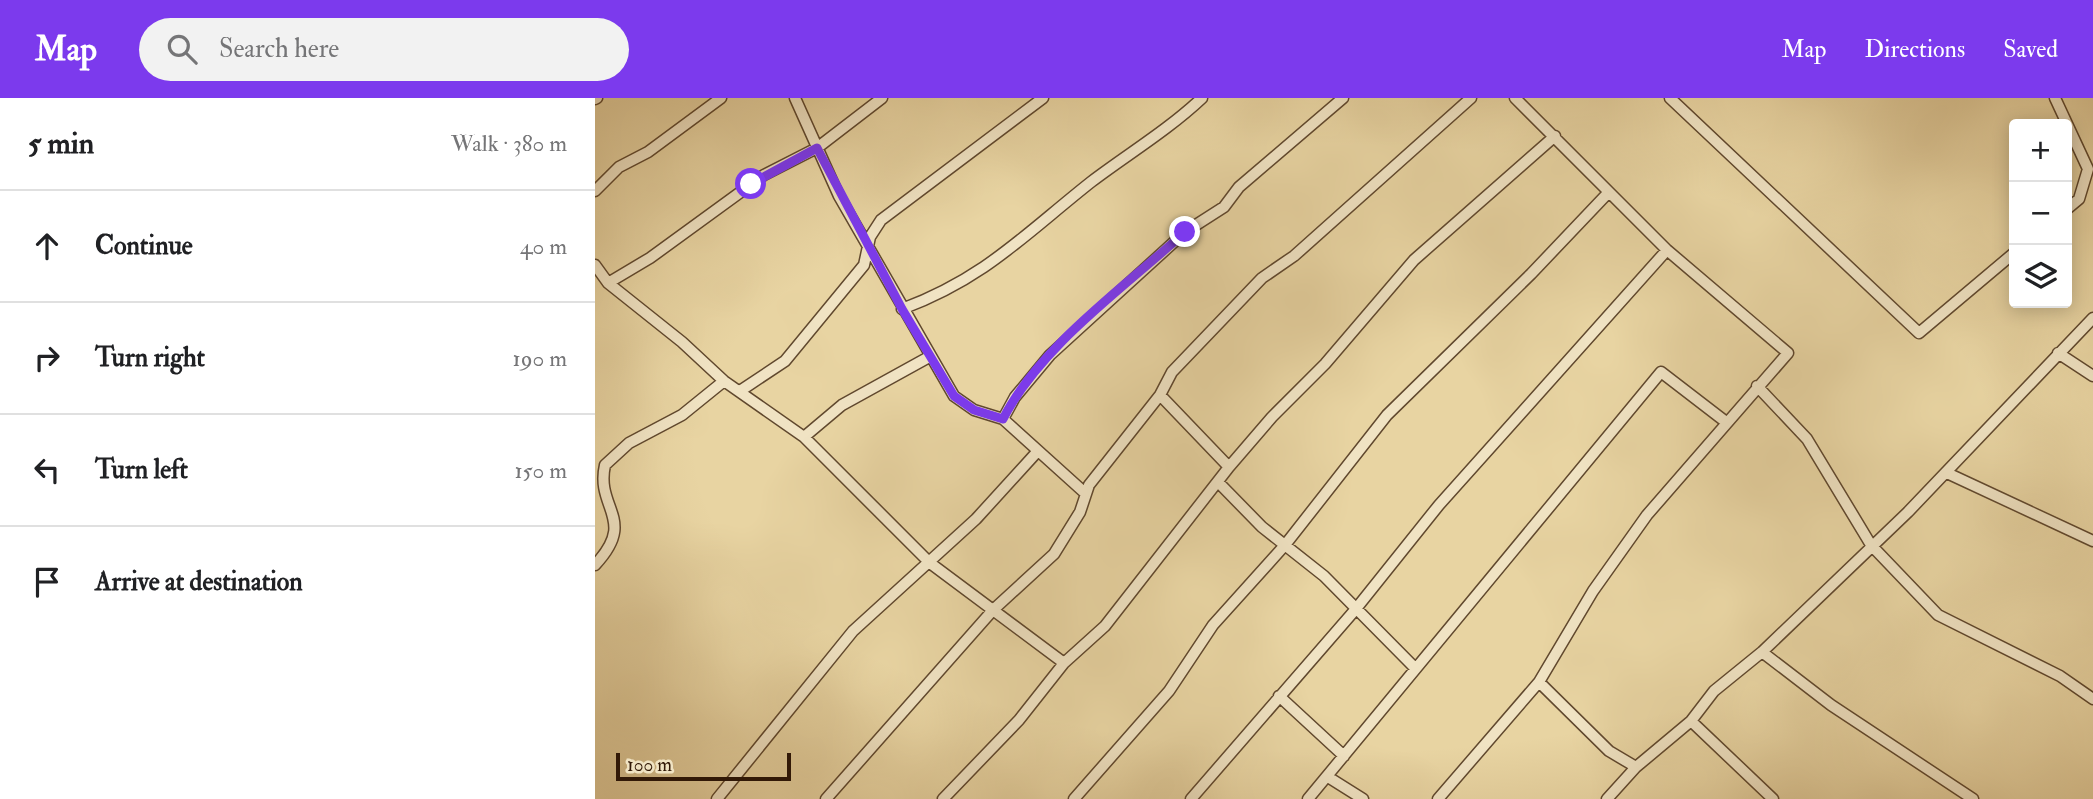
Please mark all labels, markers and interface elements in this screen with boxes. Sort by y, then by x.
search box [139,18,629,81]
text: Map [35,29,97,70]
icon: search [163,30,201,68]
text: Search here [219,33,339,65]
text: Map [1781,34,1826,65]
text: Directions [1864,34,1965,65]
text: Saved [2003,34,2058,65]
map controls [2009,119,2072,308]
button: + [2009,119,2072,182]
text: 5 min [28,125,94,162]
text: Walk · 380 m [451,129,567,158]
route start [735,168,766,199]
button: − [2009,182,2072,245]
route end [1169,216,1200,247]
icon: ahead [28,227,66,265]
text: Continue [95,230,193,262]
text: 40 m [520,232,567,261]
button: layers [2009,245,2072,308]
icon: right [28,339,66,377]
text: Turn right [95,342,205,374]
text: 190 m [513,344,567,373]
icon: left [28,451,66,489]
text: Turn left [95,454,188,486]
text: 150 m [514,456,567,485]
icon: arrive [28,563,66,601]
text: Arrive at destination [95,566,303,598]
scale bar [616,750,791,782]
text: 100 m [627,753,672,777]

